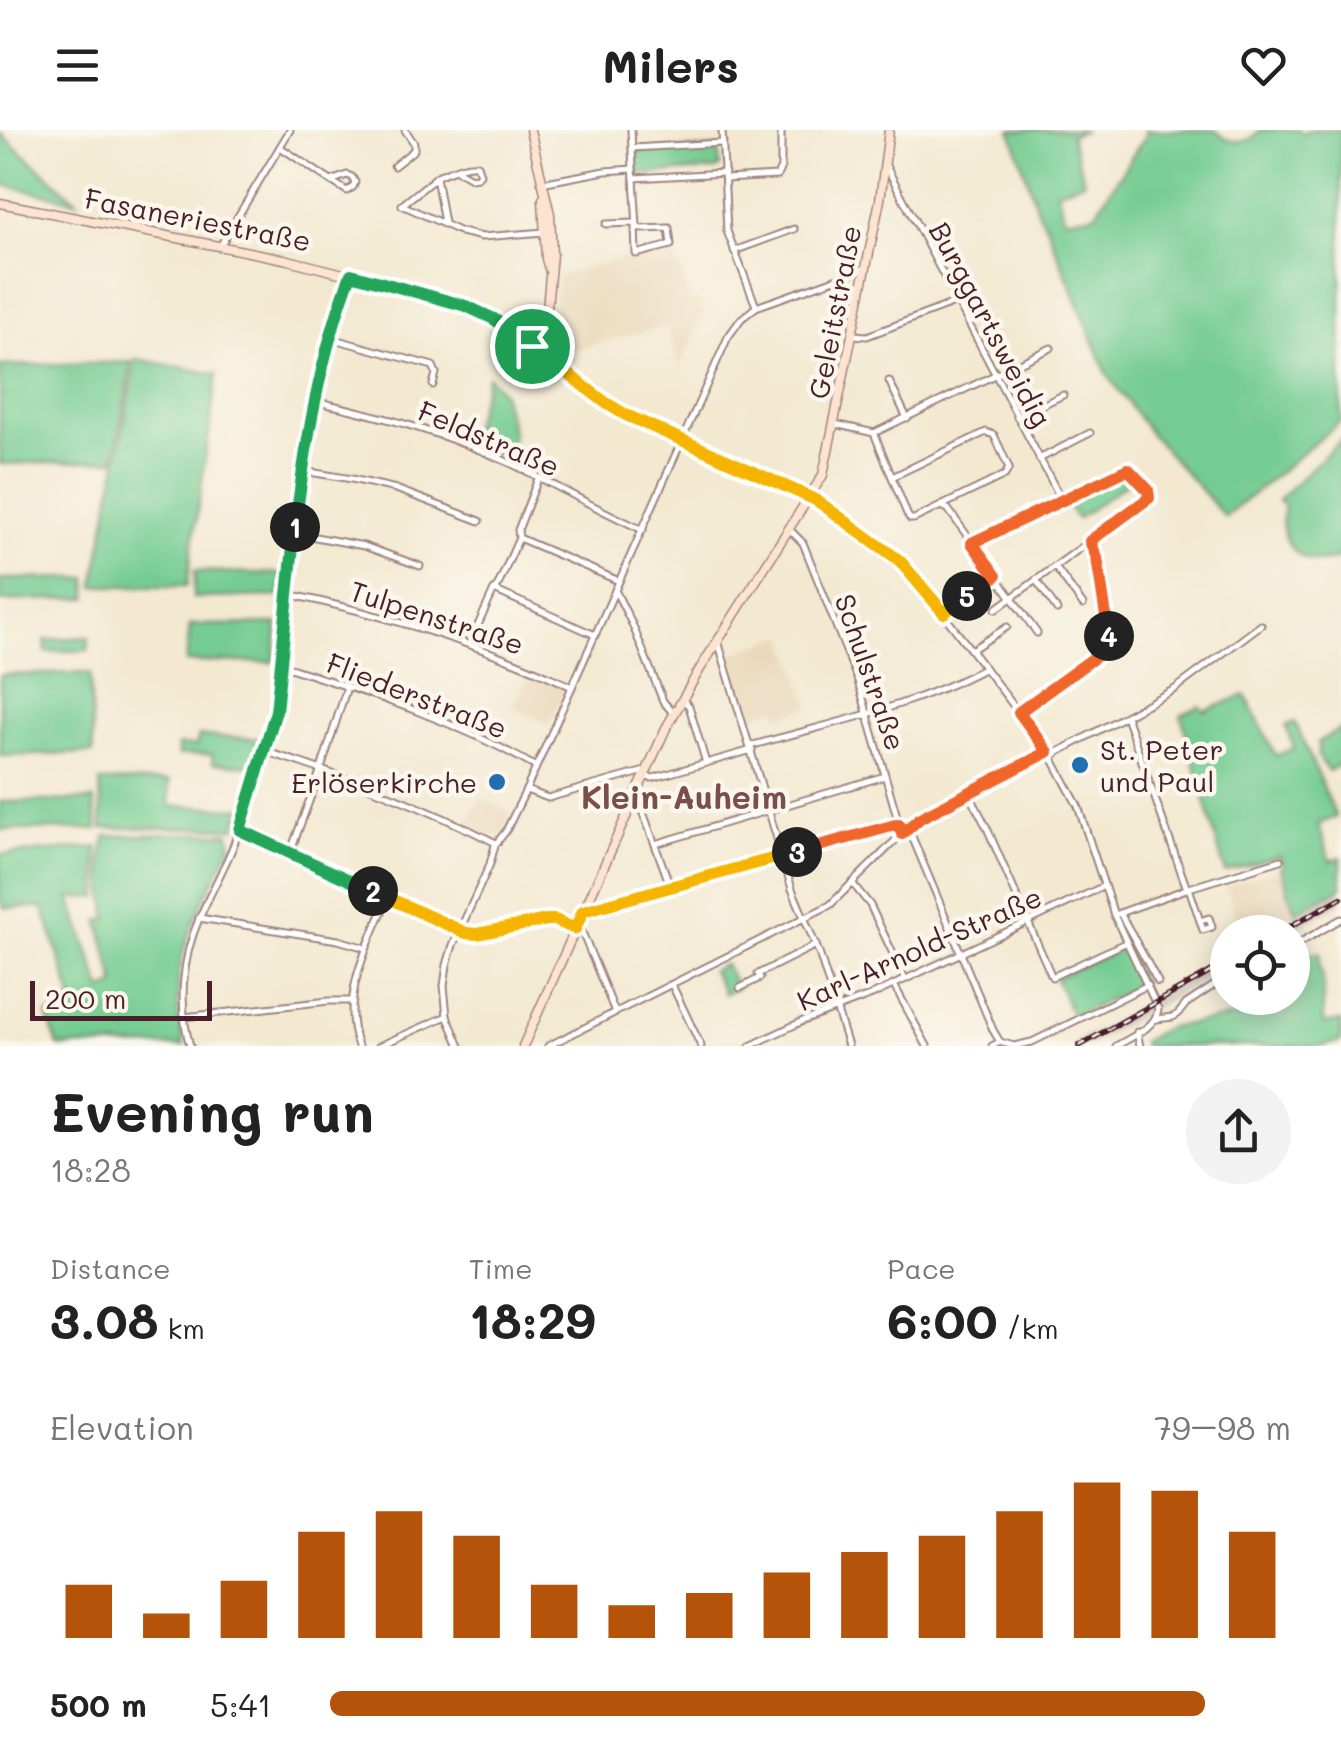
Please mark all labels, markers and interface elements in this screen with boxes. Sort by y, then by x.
text: Milers [602,36,739,94]
icon: menu [50,38,105,93]
icon: heart [1236,38,1291,93]
street label: Fasaneriestraße [82,179,314,259]
street label: Burggartsweidig [922,215,1060,433]
street label: Geleitstraße [800,222,868,402]
pin [490,304,575,389]
icon: arrive [505,319,560,374]
street label: Feldstraße [413,392,565,484]
pin: 1 [270,502,320,552]
text: 1 [289,509,301,545]
pin: 5 [942,571,992,621]
street label: Tulpenstraße [346,572,528,662]
text: 5 [959,578,975,614]
street label: Schulstraße [827,589,915,755]
pin: 4 [1084,611,1134,661]
text: 4 [1100,618,1118,654]
street label: Fliederstraße [322,644,512,746]
place label: St. Peter und Paul [1100,731,1223,799]
marker: St. Peter und Paul [1069,754,1091,776]
place label: Erlöserkirche [291,764,477,800]
marker: Erlöserkirche [486,771,508,793]
district label: Klein-Auheim [581,775,787,817]
pin: 3 [772,827,822,877]
text: 3 [789,834,805,870]
pin: 2 [348,866,398,916]
text: 2 [365,873,381,909]
street label: Karl-Arnold-Straße [791,878,1047,1018]
map controls [1210,915,1310,1015]
button: locate [1210,915,1310,1015]
scale bar [30,976,212,1020]
text: 200 m [45,980,126,1016]
text: Evening run [50,1074,374,1146]
button: share [1186,1079,1291,1184]
text: 18:28 [50,1148,131,1190]
text: Distance [50,1250,171,1286]
text: Time [469,1250,532,1286]
text: Pace [887,1250,956,1286]
text: 3.08 [50,1286,159,1352]
text: 18:29 [469,1286,596,1352]
text: 6:00 [887,1286,998,1352]
text: km [159,1310,205,1346]
text: /km [998,1310,1059,1346]
text: Elevation [50,1406,194,1448]
text: 79–98 m [1154,1406,1291,1448]
text: 500 m [50,1683,147,1725]
text: 5:41 [210,1683,272,1725]

